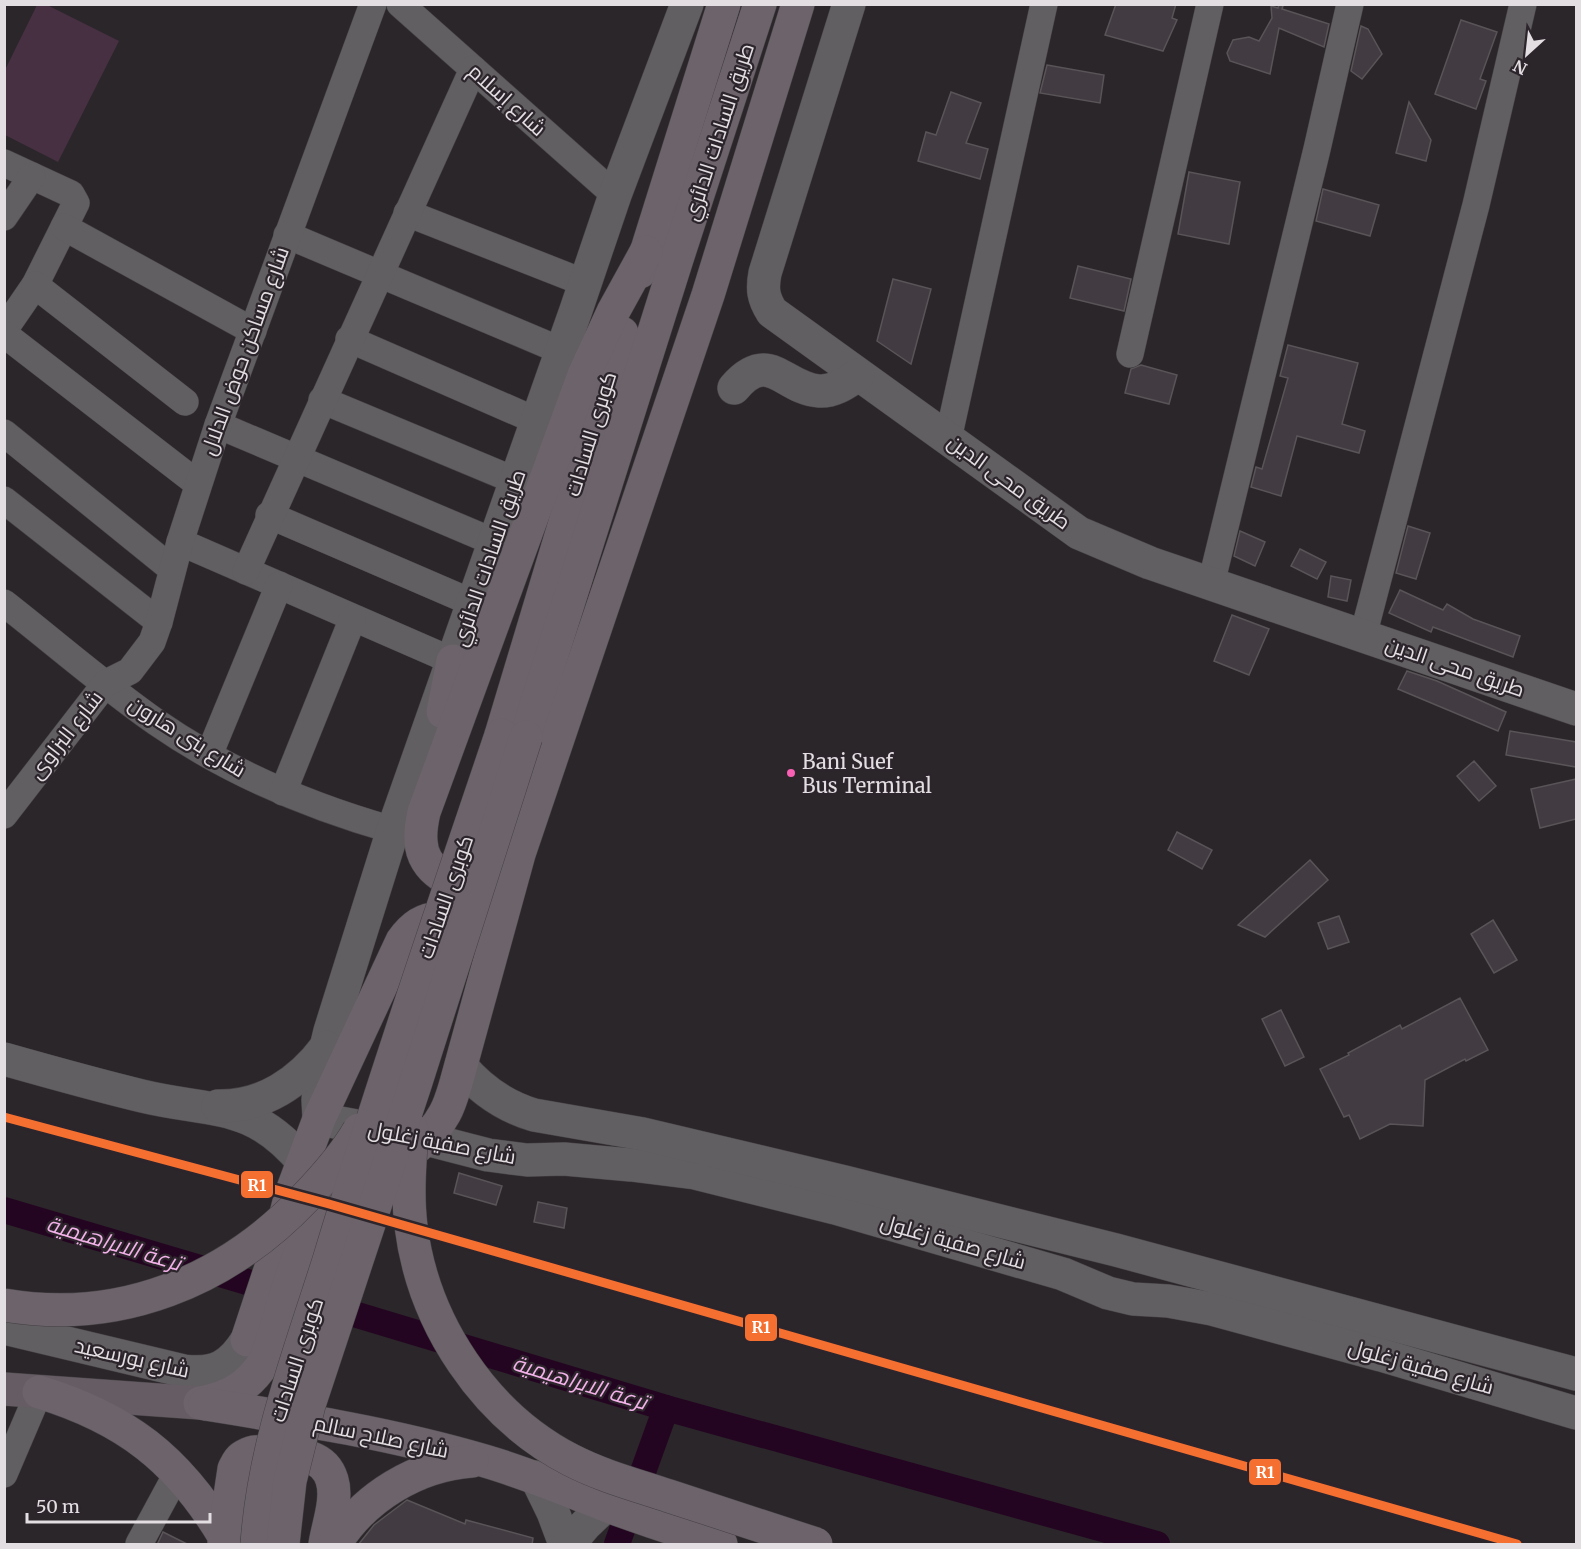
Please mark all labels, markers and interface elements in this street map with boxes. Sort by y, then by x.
north arrow [1497,24,1557,84]
street label: طريق السادات الدائري [677,40,763,225]
text: N [1510,55,1530,79]
street label: شارع إسلام [462,58,552,142]
street label: شارع مساكن حوض الدلال [194,243,296,459]
street label: كوبرى السادات [559,368,622,499]
street label: طريق محى الدين [942,428,1076,535]
street label: طريق السادات الدائري [446,466,534,651]
street label: طريق محى الدين [1382,630,1528,703]
street label: شارع البزاوى [23,685,109,785]
street label: شارع بنى هارون [123,690,251,784]
place label: Bani Suef Bus Terminal [802,749,932,798]
marker: Bani Suef Bus Terminal [785,767,797,779]
street label: كوبرى السادات [412,831,479,962]
street label: شارع صفية زغلول [366,1115,518,1171]
line badge: R1 [240,1170,274,1199]
text: R1 [248,1175,267,1195]
street label: شارع صفية زغلول [877,1208,1029,1276]
water label: ترعة الابراهيمية [43,1209,189,1278]
street label: كوبرى السادات [264,1294,329,1425]
line badge: R1 [744,1313,778,1342]
text: R1 [752,1317,771,1337]
street label: شارع بورسعيد [72,1331,192,1385]
street label: شارع صفية زغلول [1345,1333,1497,1401]
water label: ترعة الابراهيمية [509,1348,655,1417]
street label: شارع صلاح سالم [311,1409,451,1465]
line badge: R1 [1248,1458,1282,1486]
text: R1 [1256,1462,1275,1482]
scale bar [27,1486,210,1524]
text: 50 m [36,1495,80,1518]

